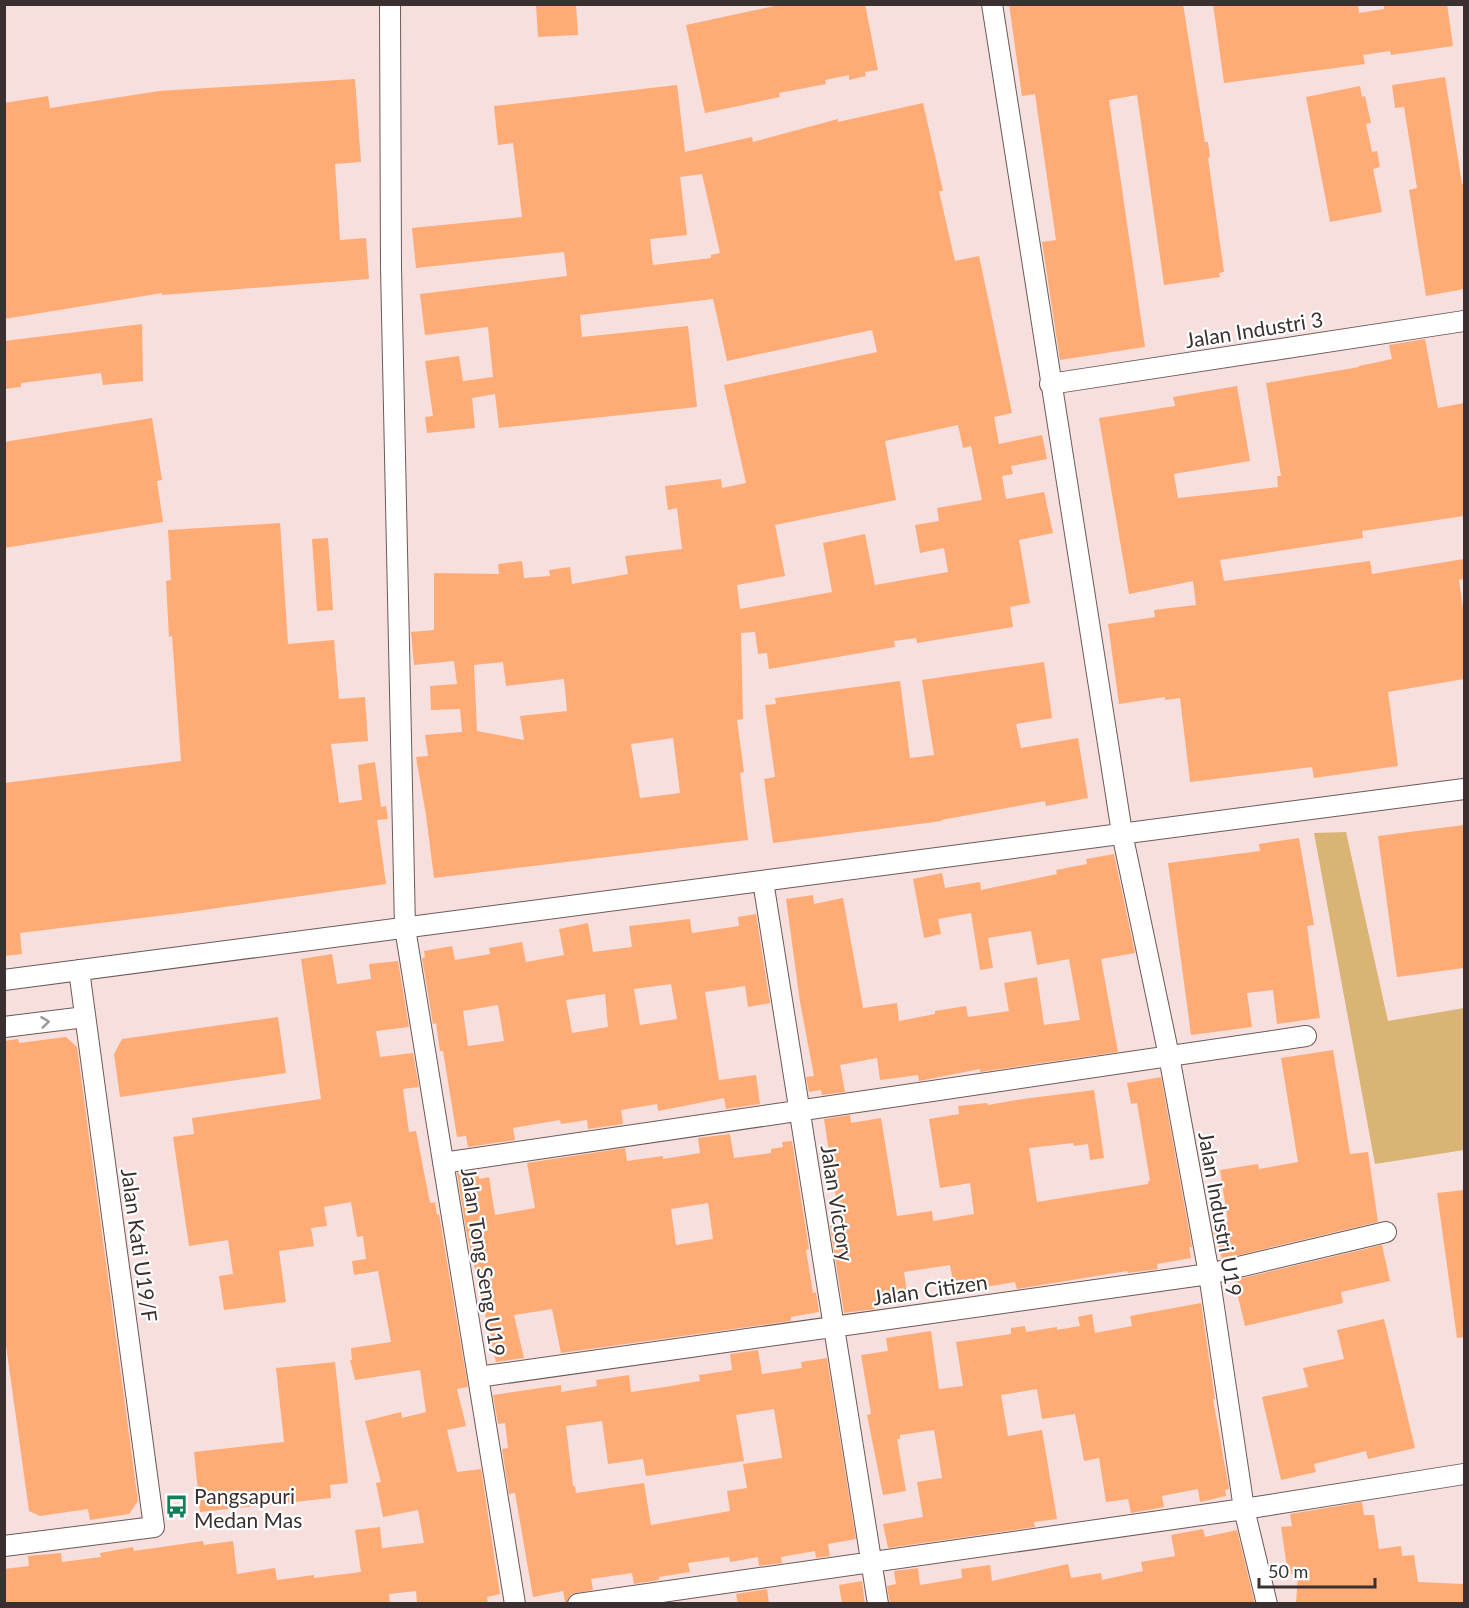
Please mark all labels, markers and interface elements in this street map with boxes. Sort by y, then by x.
street label: Jalan Industri 3 [1183,306,1325,352]
one-way arrow [40,1016,49,1028]
street label: Jalan Industri U19 [1194,1130,1248,1298]
street label: Jalan Victory [816,1143,860,1263]
street label: Jalan Tong Seng U19 [457,1166,511,1358]
street label: Jalan Kati U19/F [117,1167,163,1324]
street label: Jalan Citizen [871,1269,989,1309]
place label: Pangsapuri Medan Mas [194,1483,302,1532]
bus stop icon: Pangsapuri Medan Mas [163,1494,189,1520]
scale bar [1259,1551,1374,1589]
text: 50 m [1268,1560,1308,1582]

